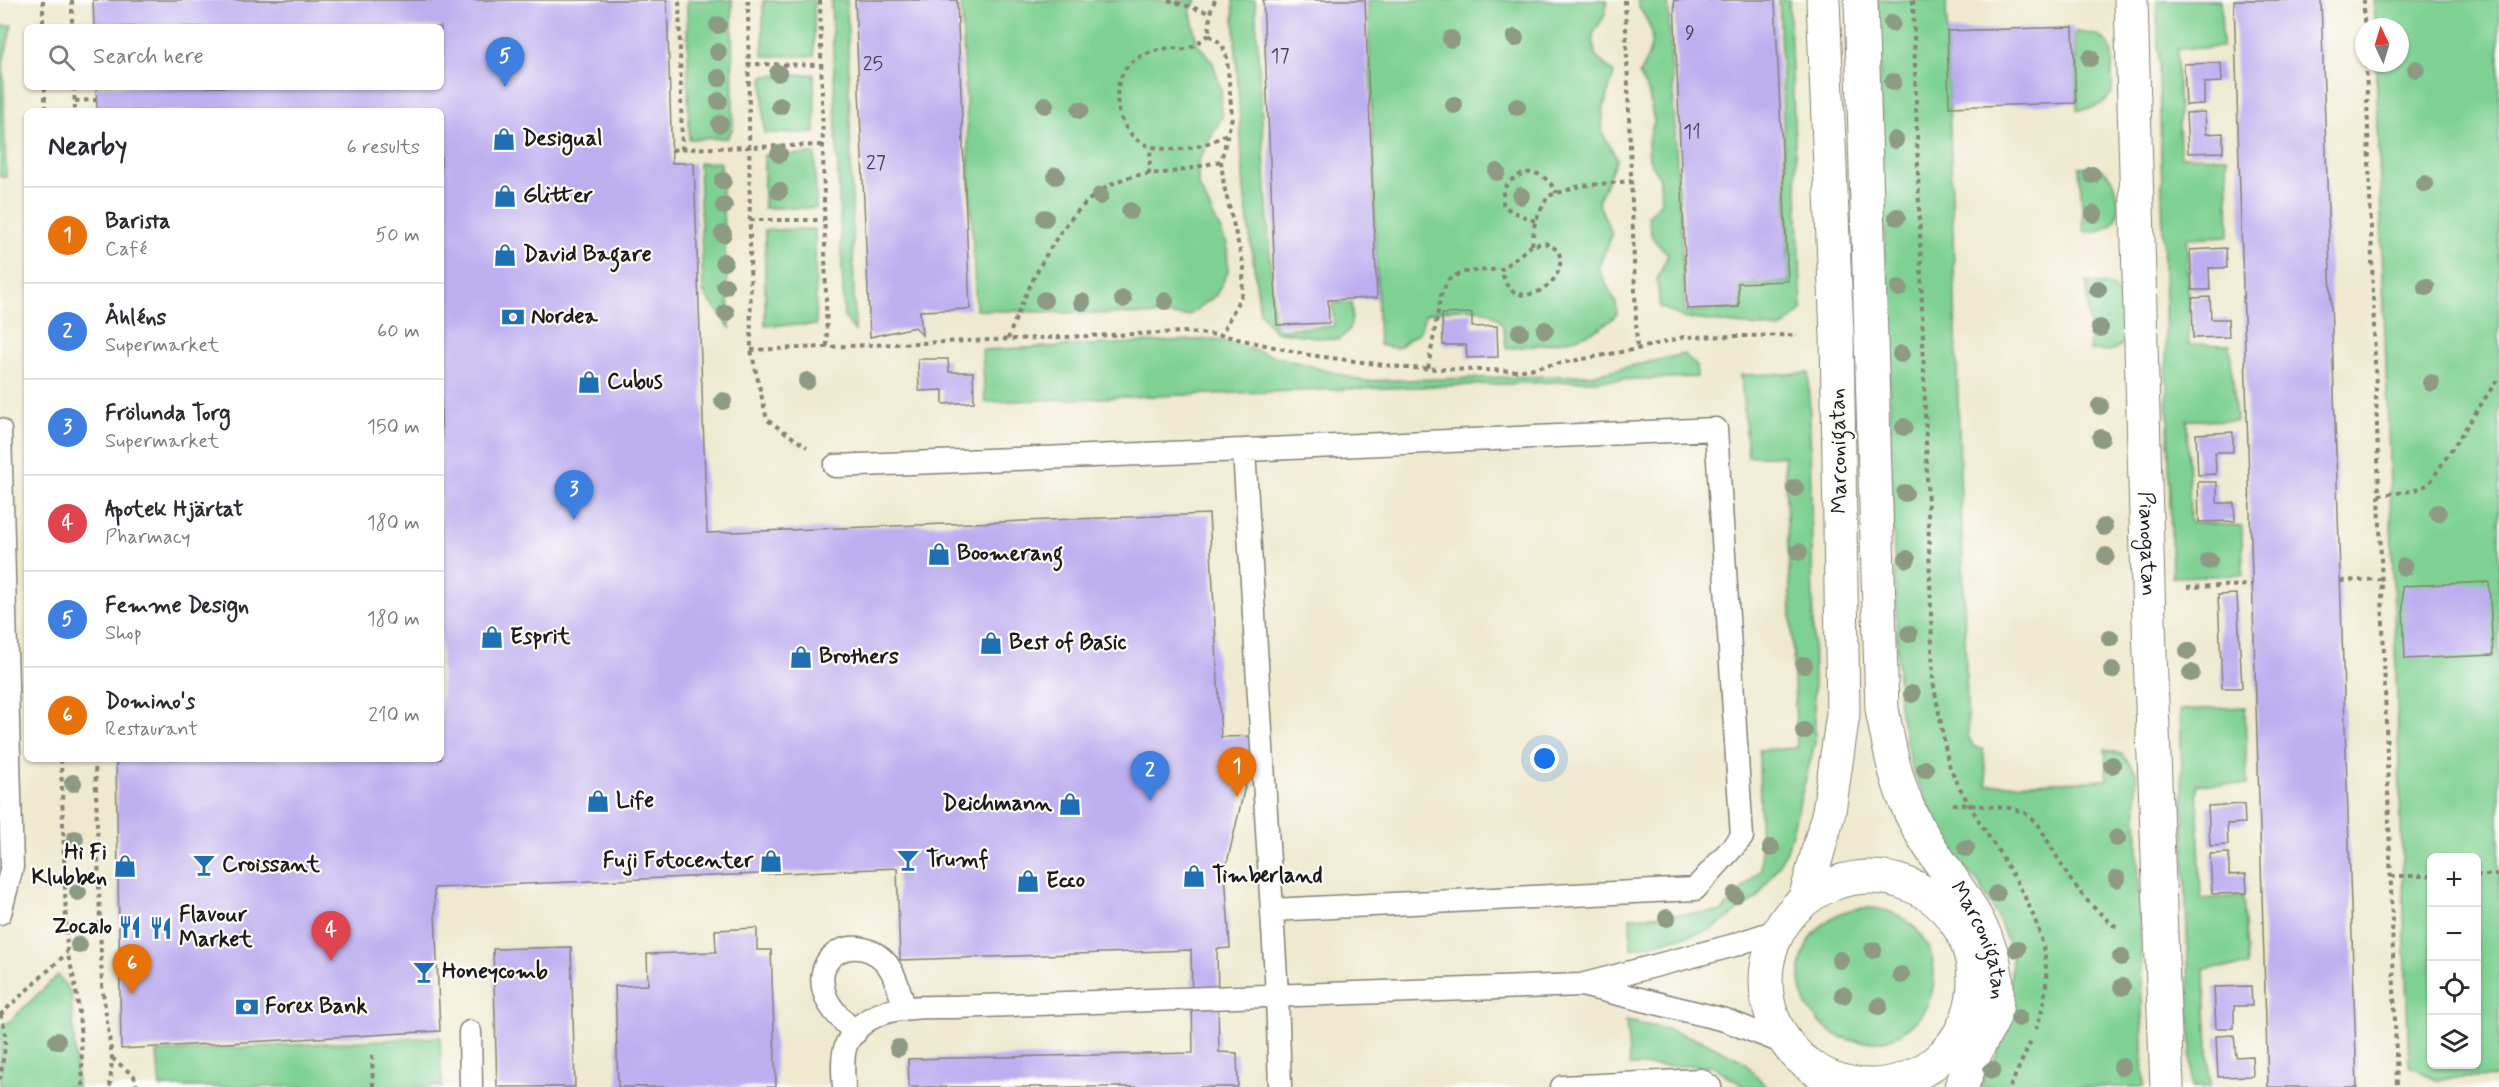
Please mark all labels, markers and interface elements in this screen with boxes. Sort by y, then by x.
north arrow [2355,18,2409,72]
house number: 9 [1685,20,1695,47]
search box [24,24,444,90]
pin: 5 [486,38,524,87]
icon: search [45,41,78,74]
text: Search here [93,43,204,71]
house number: 17 [1271,43,1290,70]
house number: 25 [863,51,883,78]
house number: 11 [1683,119,1701,146]
place label: Desigual [522,125,603,156]
shop icon: Desigual [491,126,517,152]
text: Nearby [48,130,127,164]
text: 6 results [347,134,420,161]
house number: 27 [866,150,886,177]
place label: Glitter [523,182,594,210]
shop icon: Glitter [492,183,518,209]
text: Barista [105,208,171,236]
text: 1 [63,222,72,249]
text: 50 m [375,222,420,249]
text: Café [105,236,147,263]
place label: David Bagare [523,241,652,273]
shop icon: David Bagare [492,242,518,268]
place label: Nordea [531,303,598,331]
text: Åhléns [105,304,166,332]
bank icon: Nordea [500,304,526,330]
text: 2 [63,318,72,345]
text: 60 m [377,318,420,345]
text: Supermarket [105,332,219,359]
place label: Cubus [607,368,663,396]
shop icon: Cubus [576,369,602,395]
street label: Marconigatan [1824,388,1857,514]
text: Frölunda Torg [105,400,231,428]
text: 3 [63,414,72,441]
text: 150 m [367,414,420,441]
text: Supermarket [105,428,219,455]
pin: 3 [554,470,594,520]
street label: Pianogatan [2130,491,2162,597]
text: Apotek Hjärtat [105,496,244,524]
text: 4 [62,510,73,537]
text: 180 m [367,510,420,537]
text: Pharmacy [105,524,191,551]
place label: Boomerang [957,540,1063,572]
shop icon: Boomerang [926,541,952,567]
text: Femme Design [105,592,249,620]
text: 5 [62,606,74,633]
text: 180 m [367,606,420,633]
text: Shop [105,620,142,647]
place label: Esprit [510,623,572,651]
shop icon: Esprit [479,624,505,650]
place label: Best of Basic [1009,629,1127,657]
shop icon: Best of Basic [978,630,1004,656]
place label: Brothers [819,643,899,671]
shop icon: Brothers [788,644,814,670]
text: Domino's [105,688,195,716]
text: 6 [62,702,73,729]
text: 210 m [368,702,420,729]
text: Restaurant [105,716,198,743]
your location [1530,744,1559,773]
pin: 1 [1218,748,1256,797]
pin: 2 [1130,752,1170,801]
place label: Life [616,787,654,815]
shop icon: Life [585,788,611,814]
place label: Deichmann [942,790,1053,818]
shop icon: Deichmann [1057,791,1083,817]
place label: Hi Fi Klubben [32,839,107,892]
place label: Trumf [926,846,989,874]
place label: Fuji Fotocenter [603,847,754,876]
bar icon: Trumf [895,847,921,873]
shop icon: Fuji Fotocenter [758,848,784,874]
place label: Croissant [222,851,321,879]
bar icon: Croissant [191,852,217,878]
shop icon: Hi Fi Klubben [112,853,138,879]
map controls [2427,853,2481,1069]
button: + [2427,853,2481,907]
place label: Timberland [1212,862,1323,890]
shop icon: Timberland [1181,863,1207,889]
place label: Ecco [1046,867,1085,895]
shop icon: Ecco [1015,868,1041,894]
street label: Marconigatan [1943,876,2011,1000]
place label: Flavour Market [179,901,254,954]
button: − [2427,907,2481,961]
pin: 4 [312,912,350,961]
place label: Zocalo [52,913,112,941]
restaurant icon: Zocalo [117,914,143,940]
restaurant icon: Flavour Market [148,915,174,941]
pin: 6 [112,944,152,994]
place label: Honeycomb [442,958,548,986]
bar icon: Honeycomb [411,959,437,985]
button: locate [2427,961,2481,1015]
place label: Forex Bank [265,993,368,1021]
bank icon: Forex Bank [234,994,260,1020]
button: layers [2427,1015,2481,1069]

